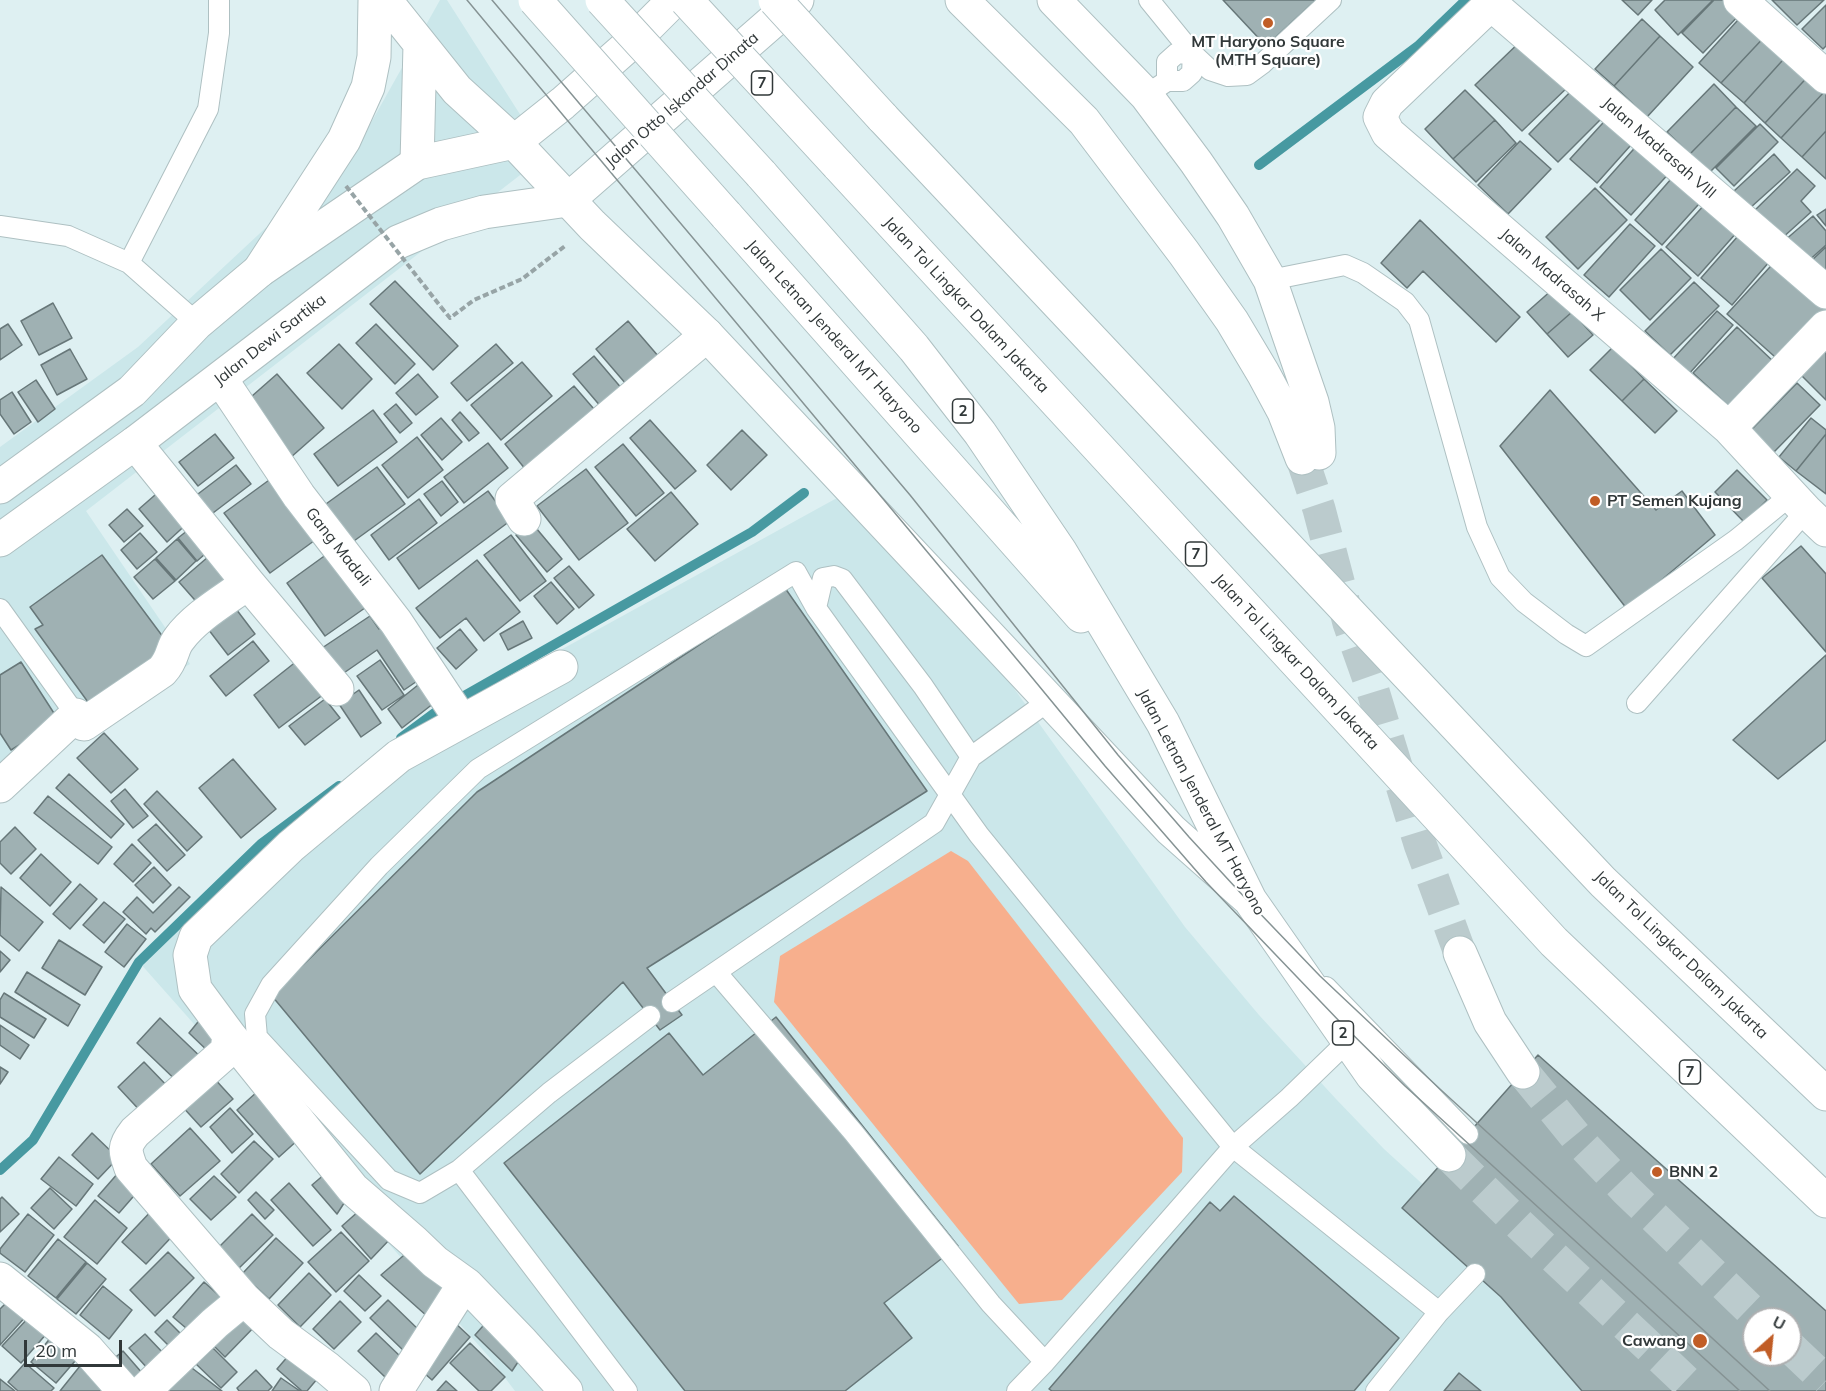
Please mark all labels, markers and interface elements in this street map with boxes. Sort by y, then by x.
marker: MT Haryono Square (MTH Square) [1261,16,1275,30]
street label: Jalan Otto Iskandar Dinata [601,28,763,172]
place label: MT Haryono Square (MTH Square) [1191,32,1345,70]
road number: 7 [752,71,772,95]
street label: Jalan Madrasah VIII [1598,93,1720,203]
street label: Jalan Tol Lingkar Dalam Jakarta [879,213,1053,397]
street label: Jalan Madrasah X [1496,225,1608,325]
street label: Jalan Letnan Jenderal MT Haryono [742,236,926,438]
street label: Jalan Dewi Sartika [210,290,330,390]
road number: 2 [952,399,974,423]
place label: PT Semen Kujang [1607,491,1742,511]
marker: PT Semen Kujang [1588,494,1602,508]
street label: Gang Madali [301,504,375,590]
road number: 7 [1186,542,1206,566]
street label: Jalan Tol Lingkar Dalam Jakarta [1209,570,1383,754]
street label: Jalan Letnan Jenderal MT Haryono [1133,685,1269,919]
street label: Jalan Tol Lingkar Dalam Jakarta [1590,867,1772,1043]
road number: 2 [1332,1021,1354,1045]
road number: 7 [1680,1060,1700,1084]
place label: BNN 2 [1669,1162,1718,1182]
marker: BNN 2 [1650,1165,1664,1179]
north arrow [1742,1307,1802,1367]
text: U [1769,1311,1789,1334]
scale bar [27,1328,124,1366]
place label: Cawang [1622,1331,1686,1351]
marker: Cawang [1691,1332,1709,1350]
text: 20 m [35,1339,77,1362]

